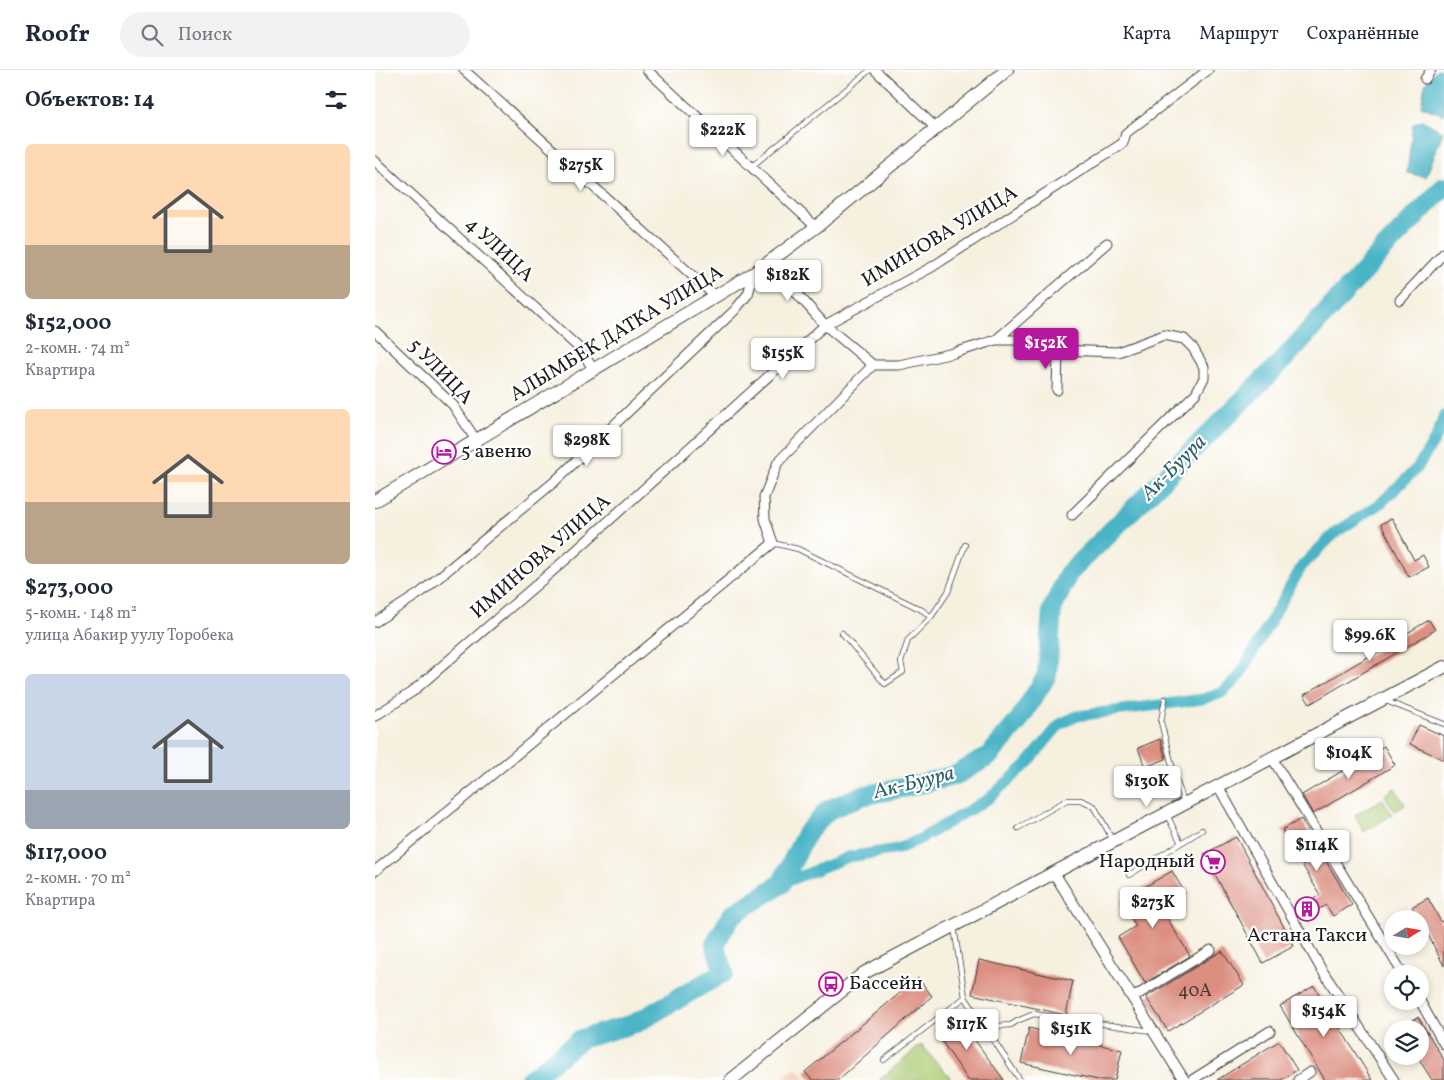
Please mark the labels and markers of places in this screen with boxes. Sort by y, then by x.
pin: $222K [688,114,758,157]
pin: $275K [546,150,616,192]
pin: $182K [753,260,823,302]
pin: $152K [1011,328,1081,370]
pin: $155K [748,338,818,380]
pin: $298K [552,424,622,467]
place label: 5 авеню [461,438,532,466]
hotel icon: 5 авеню [431,439,457,465]
pin: $99.6K [1329,620,1411,662]
pin: $104K [1314,738,1384,780]
pin: $130K [1112,766,1182,808]
pin: $114K [1282,830,1352,872]
place label: Народный [1099,848,1195,876]
supermarket icon: Народный [1200,849,1226,875]
pin: $273K [1118,886,1188,929]
building icon: Астана Такси [1294,896,1320,922]
place label: Астана Такси [1247,922,1367,950]
place label: Бассейн [849,970,923,998]
bus stop icon: Бассейн [818,971,844,997]
pin: $154K [1289,996,1359,1038]
pin: $117K [932,1008,1002,1051]
pin: $151K [1036,1014,1106,1056]

